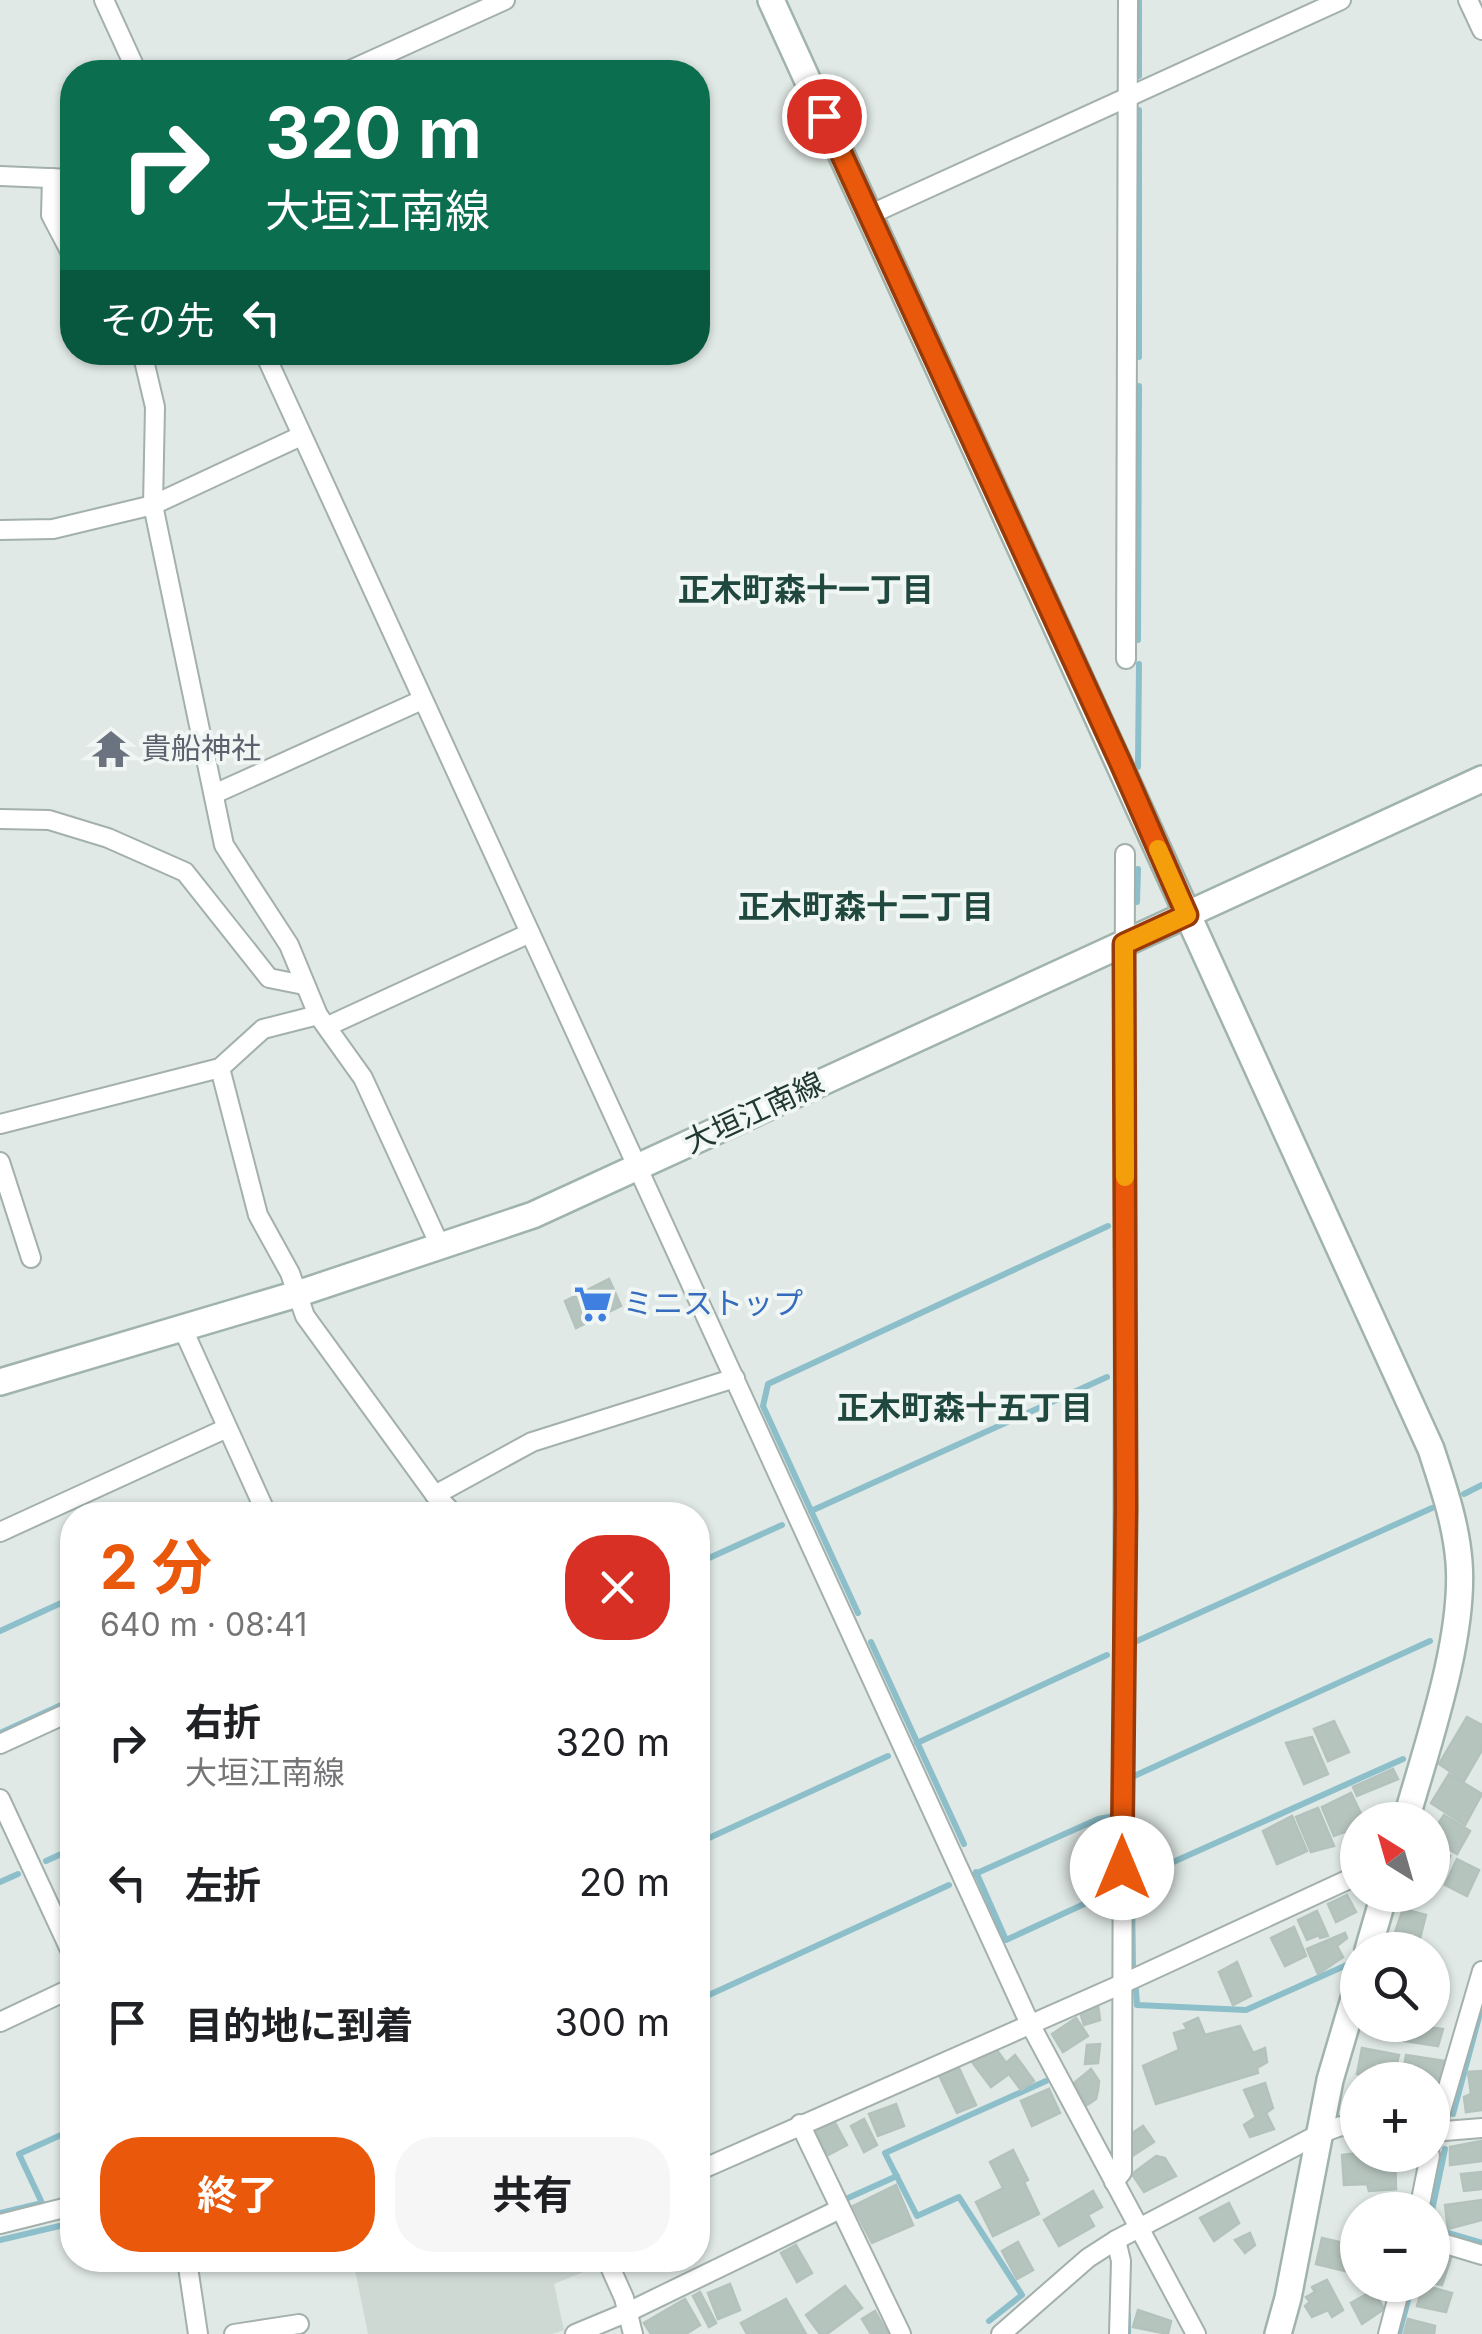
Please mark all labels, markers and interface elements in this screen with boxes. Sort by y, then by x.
pin [782,74,867,159]
icon: arrive [797,89,852,144]
text: 320 m [265,90,482,175]
icon: right [100,100,230,230]
text: 大垣江南線 [265,183,490,238]
icon: left [234,290,289,345]
text: その先 [100,297,214,343]
district label: 正木町森十一丁目 [678,570,934,609]
temple icon: 貴船神社 [90,728,132,770]
place label: 貴船神社 [141,730,261,766]
district label: 正木町森十二丁目 [738,887,994,926]
street label: 大垣江南線 [678,1064,829,1160]
supermarket icon: ミニストップ [572,1283,614,1325]
place label: ミニストップ [623,1285,803,1321]
district label: 正木町森十五丁目 [837,1388,1093,1427]
text: 2 分 [100,1531,212,1603]
button: close [565,1535,670,1640]
text: 640 m · 08:41 [100,1605,307,1644]
text: 右折 [185,1699,261,1745]
icon: right [100,1715,155,1770]
text: 320 m [555,1719,670,1765]
text: 大垣江南線 [185,1753,345,1792]
north arrow [1340,1802,1450,1912]
map controls [1340,1802,1450,2302]
position arrow [1070,1816,1174,1920]
icon: left [100,1855,155,1910]
text: 20 m [579,1859,670,1905]
text: 左折 [185,1862,261,1908]
button: search [1340,1932,1450,2042]
icon: arrive [100,1995,155,2050]
text: 300 m [555,1999,670,2045]
text: 目的地に到着 [185,2002,413,2048]
button: + [1340,2062,1450,2172]
button: 終了 [100,2137,375,2252]
button: 共有 [395,2137,670,2252]
button: − [1340,2192,1450,2302]

